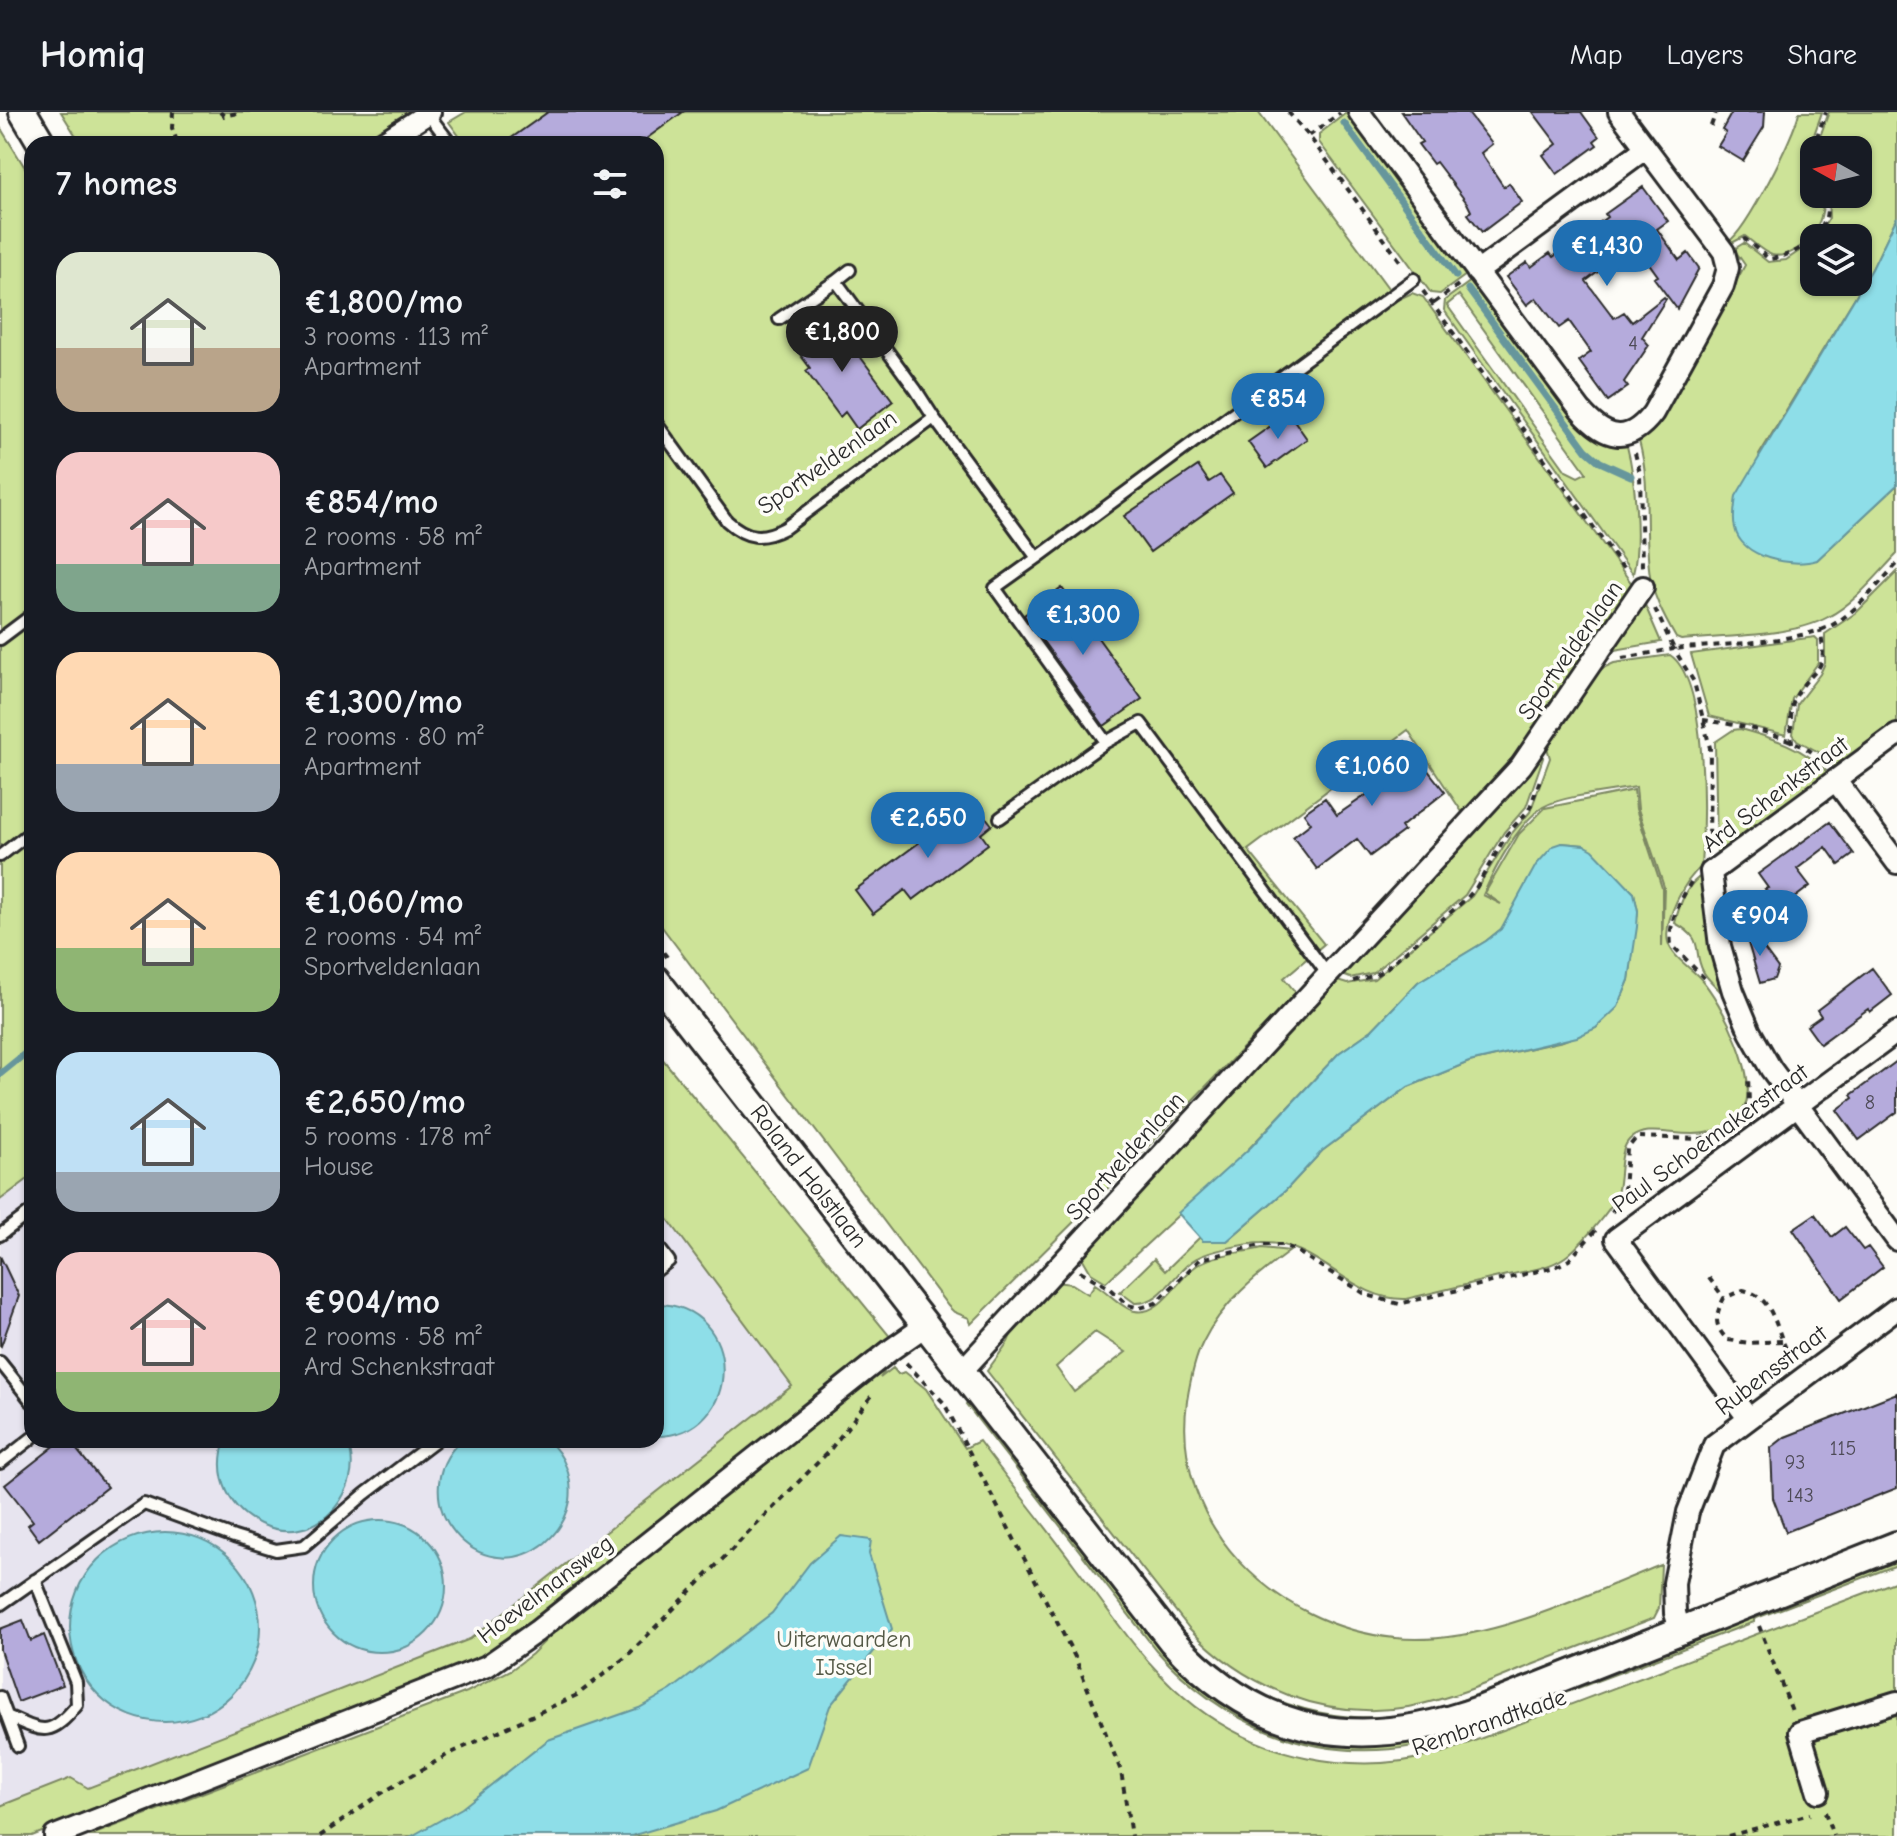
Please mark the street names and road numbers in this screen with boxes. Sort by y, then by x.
street label: Sportveldenlaan [752,404,902,520]
street label: Sportveldenlaan [1512,575,1628,725]
street label: Ard Schenkstraat [1696,729,1854,858]
street label: Paul Schoemakerstraat [1607,1057,1814,1218]
street label: Sportveldenlaan [1060,1086,1190,1226]
street label: Roland Holstlaan [744,1099,874,1253]
street label: Rubensstraat [1710,1318,1833,1421]
street label: Hoevelmansweg [471,1529,619,1649]
street label: Rembrandtkade [1408,1683,1570,1761]

